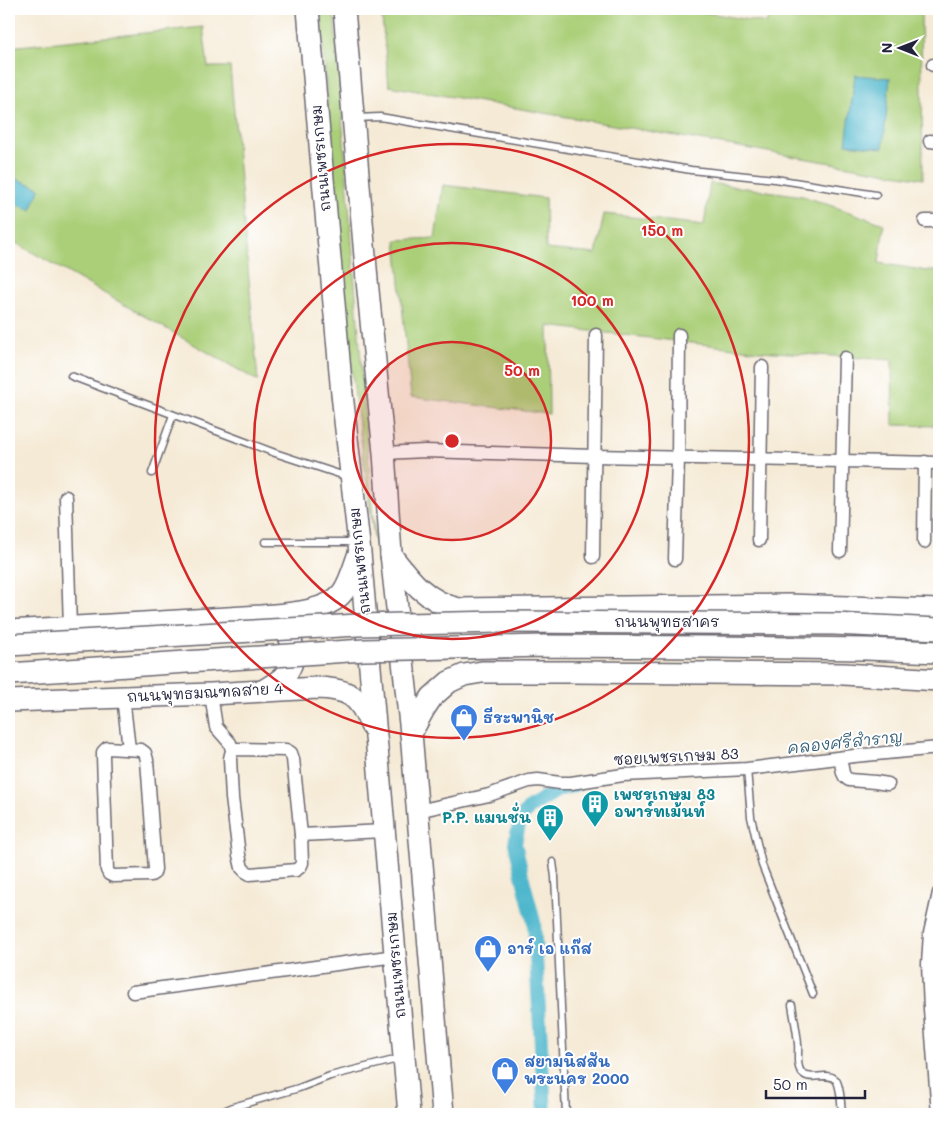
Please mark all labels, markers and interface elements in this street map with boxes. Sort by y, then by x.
north arrow [876,22,926,72]
text: N [877,43,896,53]
street label: ถนนเพชรเกษม [305,104,335,212]
text: 150 m [641,220,683,240]
text: 100 m [570,290,614,310]
text: 50 m [504,360,540,380]
centre of rings [443,432,461,450]
street label: ถนนเพชรเกษม [343,507,375,615]
street label: ถนนพุทธสาคร [615,611,719,633]
street label: ถนนพุทธมณฑลสาย 4 [126,678,284,708]
shop icon: ธีระพานิช [449,703,479,742]
place label: ธีระพานิช [483,706,554,727]
water label: คลองศรีสำราญ [786,725,904,758]
street label: ซอยเพชรเกษม 83 [613,743,739,769]
place label: เพชรเกษม 83 อพาร์ทเม้นท์ [614,784,715,821]
building icon: เพชรเกษม 83 อพาร์ทเม้นท์ [580,789,610,828]
place label: P.P. แมนชั่น [442,802,532,827]
building icon: P.P. แมนชั่น [535,803,565,842]
street label: ถนนเพชรเกษม [380,911,410,1019]
shop icon: อาร์ เอ แก๊ส [473,934,503,973]
place label: อาร์ เอ แก๊ส [507,937,592,958]
place label: สยามนิสสัน พระนคร 2000 [524,1051,630,1088]
shop icon: สยามนิสสัน พระนคร 2000 [490,1056,520,1095]
scale bar [766,1068,864,1100]
text: 50 m [773,1074,808,1094]

